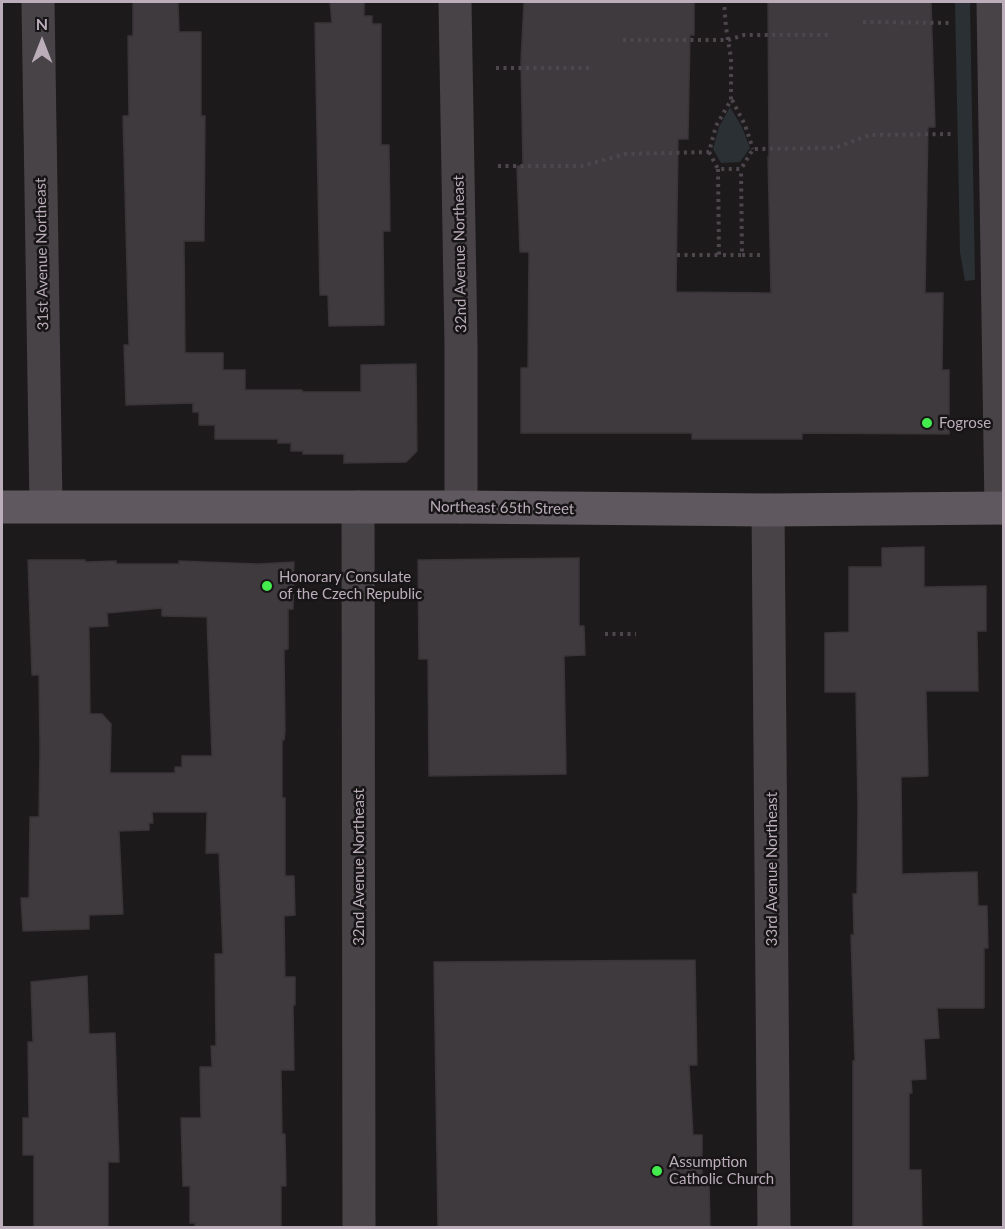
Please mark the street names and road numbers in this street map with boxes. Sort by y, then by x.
street label: 32nd Avenue Northeast [450,175,470,333]
street label: 31st Avenue Northeast [32,177,52,331]
street label: Northeast 65th Street [430,498,574,518]
street label: 32nd Avenue Northeast [350,788,368,946]
street label: 33rd Avenue Northeast [763,792,781,946]

